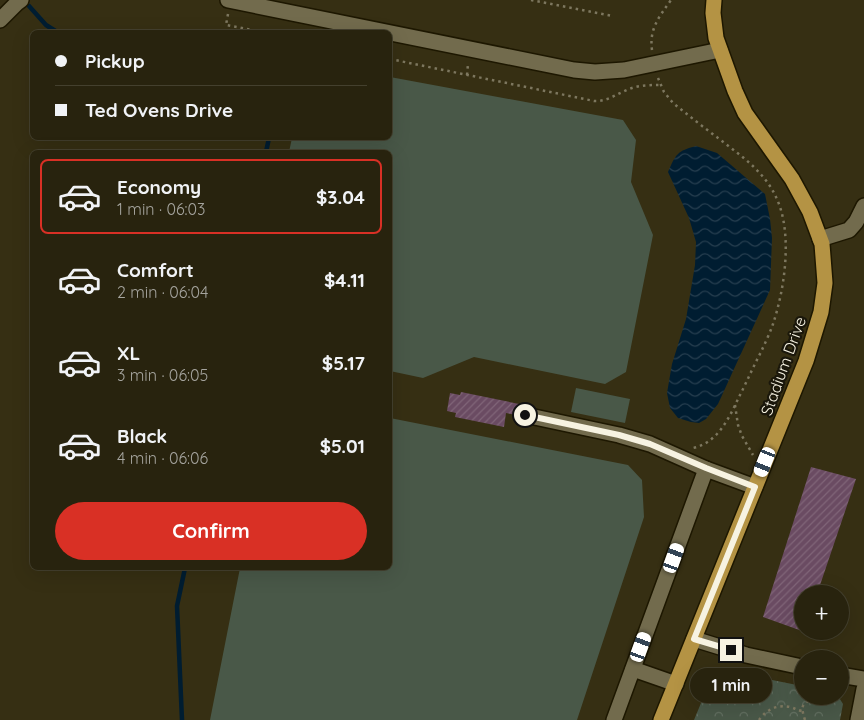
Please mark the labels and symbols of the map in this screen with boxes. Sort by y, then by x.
street label: Stadium Drive [756,314,810,418]
route start [514,404,536,426]
car [752,445,777,479]
car [661,541,686,575]
car [628,630,653,664]
route end [720,639,742,661]
callout: 1 min [690,668,772,702]

